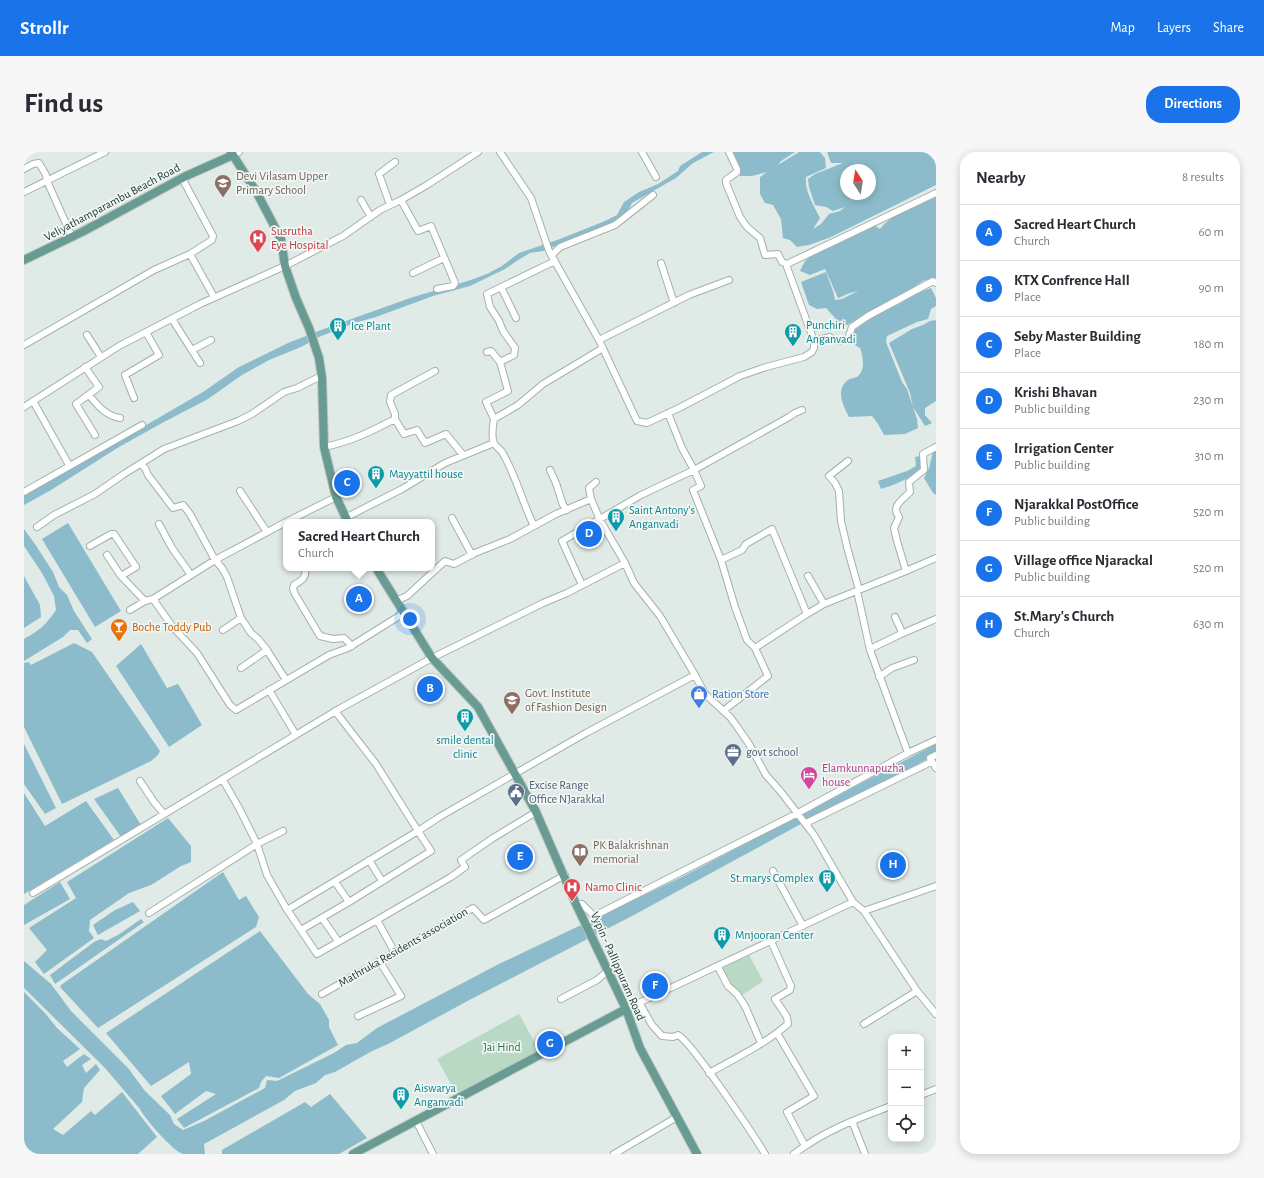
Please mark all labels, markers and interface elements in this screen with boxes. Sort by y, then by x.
text: Strollr [20,19,69,38]
text: Map [1110,21,1135,35]
text: Layers [1157,21,1191,35]
text: Share [1213,21,1244,35]
button: Directions [1146,86,1240,123]
text: Find us [24,90,103,118]
street label: Veliyathamparambu Beach Road [42,161,182,244]
north arrow [840,164,876,200]
text: Nearby [976,169,1026,186]
place label: Devi Vilasam Upper Primary School [236,170,328,197]
text: 8 results [1182,171,1224,184]
school or university icon: Devi Vilasam Upper Primary School [213,173,233,198]
text: Sacred Heart Church [1014,217,1136,232]
place label: Susrutha Eye Hospital [271,225,329,252]
text: A [985,226,993,239]
text: 60 m [1198,226,1224,239]
hospital icon: Susrutha Eye Hospital [248,228,268,253]
text: Church [1014,235,1050,248]
text: KTX Confrence Hall [1014,273,1130,288]
text: B [985,282,993,295]
text: 90 m [1198,282,1224,295]
text: Place [1014,291,1041,304]
building icon: Ice Plant [328,316,348,341]
place label: Punchiri Anganvadi [806,319,856,345]
place label: Ice Plant [351,320,391,332]
building icon: Punchiri Anganvadi [783,322,803,347]
text: Seby Master Building [1014,329,1141,344]
text: C [986,338,992,351]
text: 180 m [1194,338,1224,351]
text: Place [1014,347,1041,360]
text: Krishi Bhavan [1014,385,1097,400]
text: D [985,394,993,407]
text: 230 m [1193,394,1224,407]
text: Public building [1014,403,1090,416]
text: Irrigation Center [1014,441,1114,456]
text: E [986,450,992,463]
text: 310 m [1195,450,1224,463]
text: Public building [1014,459,1090,472]
building icon: Mayyattil house [366,464,386,489]
pin: C [334,468,360,498]
place label: Mayyattil house [389,468,463,481]
text: Njarakkal PostOffice [1014,497,1139,512]
place label: Saint Antony's Anganvadi [629,504,695,530]
text: F [986,506,992,519]
text: 520 m [1193,506,1224,519]
building icon: Saint Antony's Anganvadi [606,507,626,532]
text: Public building [1014,515,1090,528]
popup [283,519,435,571]
pin: D [576,519,602,549]
text: Sacred Heart Church [298,529,420,544]
text: Church [298,547,334,560]
text: Village office Njarackal [1014,553,1153,568]
text: G [985,562,993,575]
text: 520 m [1193,562,1224,575]
text: Public building [1014,571,1090,584]
pin: A [346,584,372,614]
your location [400,609,420,629]
text: St.Mary's Church [1014,609,1114,624]
bar icon: Boche Toddy Pub [109,617,129,642]
text: H [984,618,994,631]
text: 630 m [1193,618,1224,631]
place label: Boche Toddy Pub [132,621,211,634]
text: Church [1014,627,1050,640]
pin: B [417,674,443,704]
shop icon: Ration Store [689,684,709,709]
place label: Govt. Institute of Fashion Design [525,687,607,713]
place label: Ration Store [712,688,769,700]
school or university icon: Govt. Institute of Fashion Design [502,690,522,715]
building icon: smile dental clinic [455,707,475,732]
place label: smile dental clinic [436,734,494,760]
office icon: govt school [723,742,743,767]
place label: govt school [746,746,799,758]
place label: Elamkunnapuzha house [822,762,904,788]
hotel icon: Elamkunnapuzha house [799,765,819,790]
place label: Excise Range Office NJarakkal [529,779,605,805]
public building icon: Excise Range Office NJarakkal [506,782,526,807]
place label: PK Balakrishnan memorial [593,839,669,865]
pin: E [507,842,533,872]
library icon: PK Balakrishnan memorial [570,842,590,867]
pin: H [880,850,906,880]
building icon: St.marys Complex [817,868,837,893]
place label: St.marys Complex [730,872,814,885]
hospital icon: Namo Clinic [562,877,582,902]
place label: Namo Clinic [585,881,642,893]
street label: Mathruka Residents association [336,905,470,989]
street label: Vypin - Pallippuram Road [588,910,647,1023]
building icon: Mnjooran Center [712,925,732,950]
place label: Mnjooran Center [735,929,814,942]
pin: F [642,971,668,1001]
pin: G [537,1029,563,1059]
map controls [888,1034,924,1142]
button: + [888,1034,924,1070]
park label: Jai Hind [483,1041,521,1053]
button: − [888,1070,924,1106]
place label: Aiswarya Anganvadi [414,1082,464,1108]
building icon: Aiswarya Anganvadi [391,1085,411,1110]
button: locate [888,1106,924,1142]

